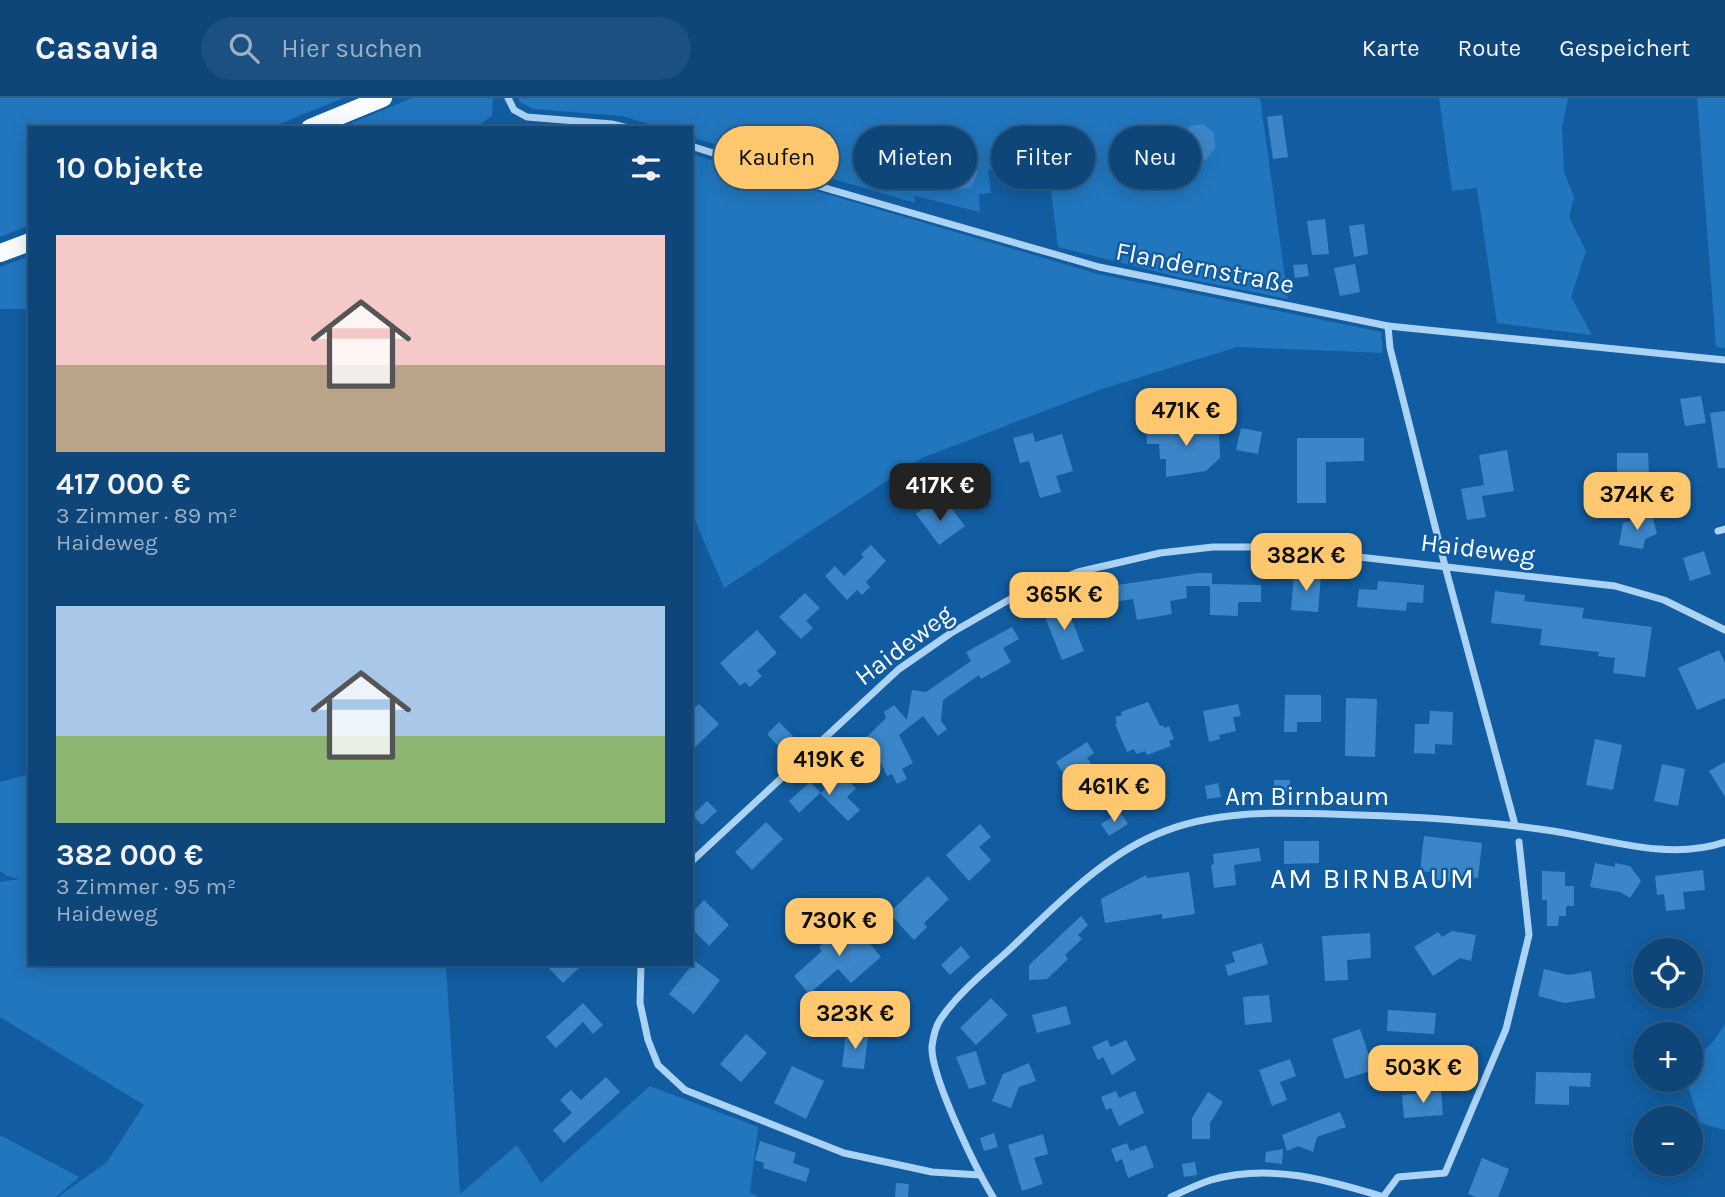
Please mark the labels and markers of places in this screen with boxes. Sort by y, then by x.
pin: 471K € [1129,388,1243,448]
pin: 417K € [883,464,997,523]
pin: 374K € [1580,472,1694,532]
pin: 382K € [1249,533,1363,593]
pin: 365K € [1007,573,1121,632]
pin: 419K € [772,738,886,797]
pin: 461K € [1057,764,1171,824]
pin: 730K € [782,898,896,958]
pin: 323K € [798,992,912,1051]
pin: 503K € [1366,1046,1480,1105]

